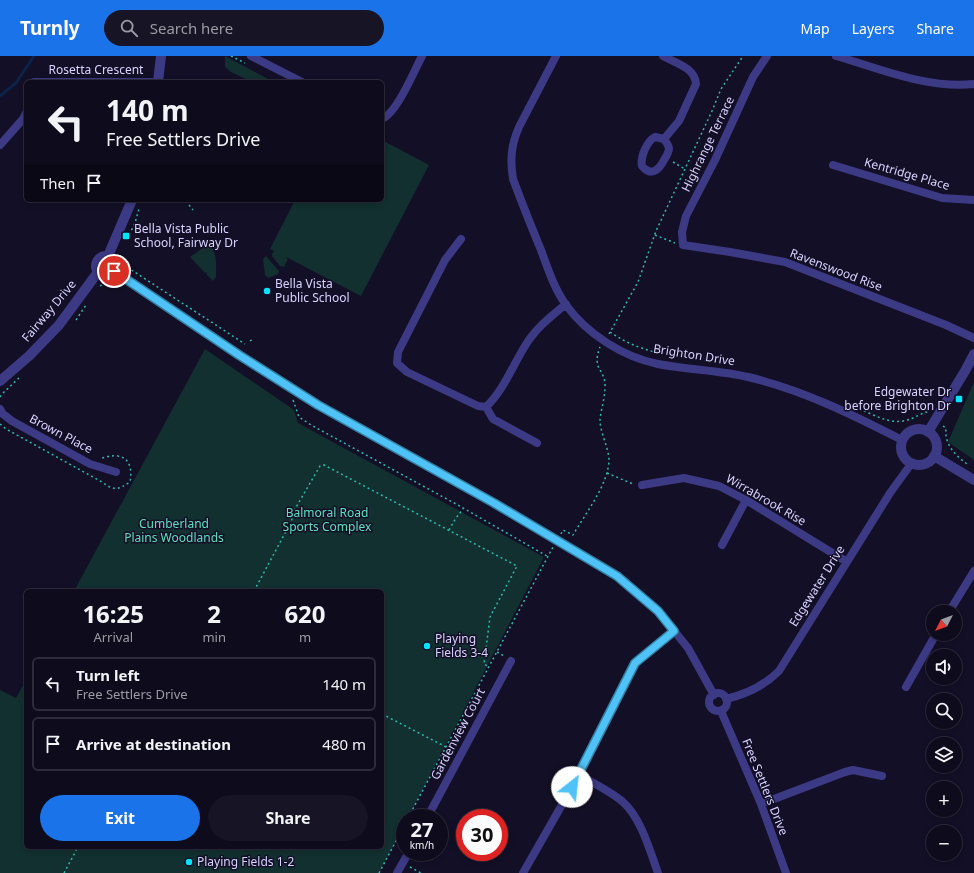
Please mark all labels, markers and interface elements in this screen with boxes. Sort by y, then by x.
search box [104,10,384,46]
text: Turnly [20,15,80,41]
icon: search [118,17,140,39]
text: Search here [150,18,233,38]
text: Map [801,19,830,38]
text: Layers [852,19,894,38]
text: Share [916,19,954,38]
street label: Rosetta Crescent [49,61,144,78]
text: 140 m [106,91,189,129]
street label: Highrange Terrace [677,93,738,194]
icon: left [40,96,92,148]
text: Free Settlers Drive [106,127,260,151]
street label: Kentridge Place [862,153,952,194]
icon: arrive [83,172,105,194]
text: Then [40,173,75,193]
place label: Bella Vista Public School, Fairway Dr [134,220,238,251]
marker: Bella Vista Public School, Fairway Dr [121,231,131,241]
street label: Ravenswood Rise [787,244,885,295]
pin [97,254,131,288]
icon: arrive [103,260,125,282]
place label: Bella Vista Public School [275,275,350,306]
street label: Fairway Drive [18,276,80,345]
marker: Bella Vista Public School [262,286,272,296]
street label: Brighton Drive [652,340,736,369]
place label: Edgewater Dr before Brighton Dr [844,383,951,414]
marker: Edgewater Dr before Brighton Dr [954,394,964,404]
street label: Brown Place [27,410,96,457]
street label: Wirrabrook Rise [723,470,810,530]
park label: Balmoral Road Sports Complex [283,504,372,535]
park label: Cumberland Plains Woodlands [124,515,224,546]
street label: Edgewater Drive [785,542,849,630]
text: 16:25 [82,597,144,630]
text: 2 [207,597,221,630]
text: 620 [284,597,326,630]
north arrow [926,605,962,641]
map controls [926,605,962,861]
text: Arrival [93,628,133,646]
text: min [202,628,226,646]
text: m [299,628,311,646]
place label: Playing Fields 3-4 [435,630,488,661]
marker: Playing Fields 3-4 [422,641,432,651]
button: sound [926,649,962,685]
text: Turn left [76,665,140,685]
icon: left [42,673,64,695]
text: 140 m [322,674,366,694]
street label: Gardenview Court [426,684,489,783]
text: Free Settlers Drive [76,685,188,703]
button: search [926,693,962,729]
icon: arrive [42,733,64,755]
text: Arrive at destination [76,734,231,754]
text: 480 m [322,734,366,754]
street label: Free Settlers Drive [738,736,793,838]
button: layers [926,737,962,773]
position arrow [551,766,593,808]
button: + [926,781,962,817]
button: Exit [40,795,200,841]
button: Share [208,795,368,841]
speed limit sign: 30 [456,809,508,861]
text: 27 [411,816,433,843]
button: − [926,825,962,861]
text: km/h [410,838,434,852]
place label: Playing Fields 1-2 [197,853,294,870]
marker: Playing Fields 1-2 [184,857,194,867]

